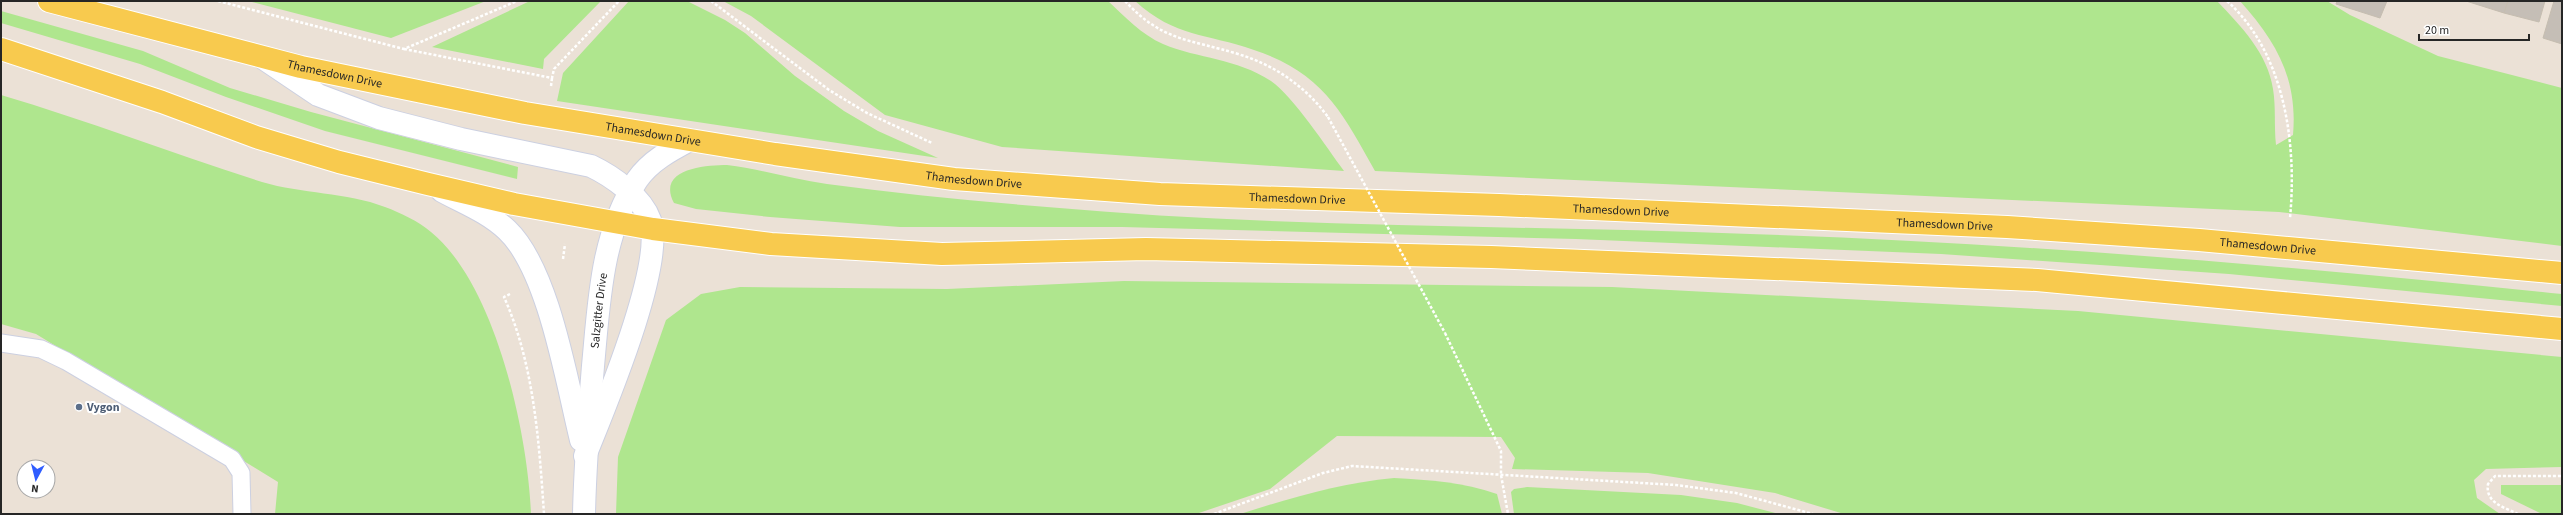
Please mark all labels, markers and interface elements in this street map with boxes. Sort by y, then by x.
scale bar [2419,16,2529,42]
text: 20 m [2425,22,2449,39]
street label: Thamesdown Drive [285,55,384,92]
street label: Thamesdown Drive [604,118,702,150]
street label: Thamesdown Drive [924,167,1023,192]
street label: Thamesdown Drive [1248,188,1346,209]
street label: Thamesdown Drive [1572,200,1670,221]
street label: Thamesdown Drive [1896,214,1993,235]
street label: Thamesdown Drive [2219,233,2317,259]
street label: Salzgitter Drive [586,271,612,349]
place label: Vygon [86,399,120,416]
marker: Vygon [74,402,84,412]
north arrow [16,459,56,499]
text: N [30,481,39,496]

